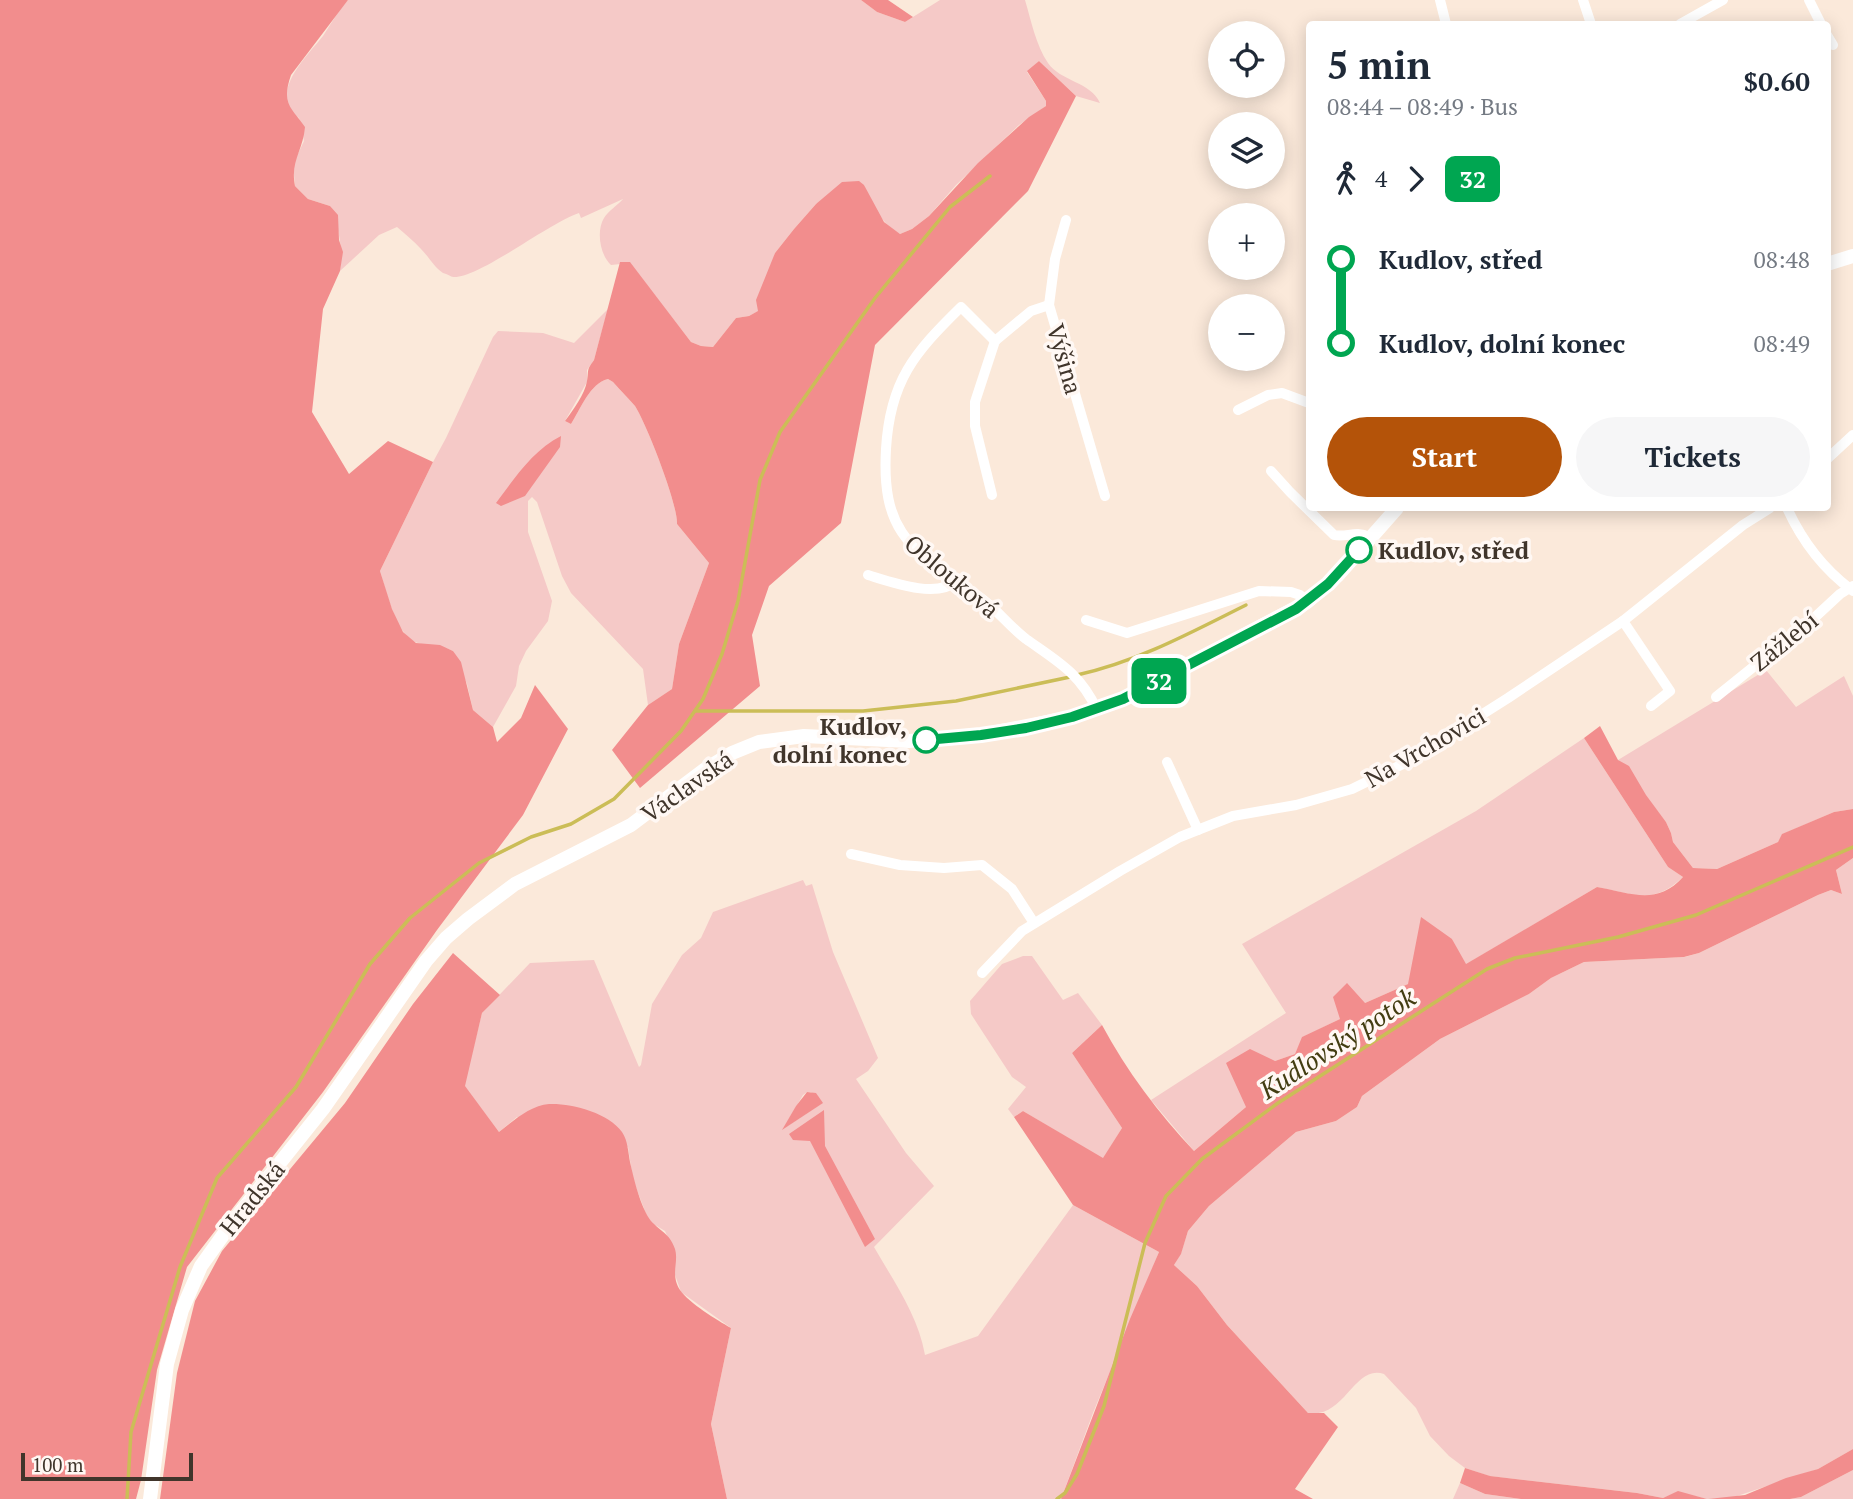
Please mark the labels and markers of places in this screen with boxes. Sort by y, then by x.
place label: Kudlov, střed [1378,534,1530,566]
marker: Kudlov, střed [1346,537,1372,563]
place label: Kudlov, dolní konec [773,710,907,770]
marker: Kudlov, dolní konec [913,727,939,753]

